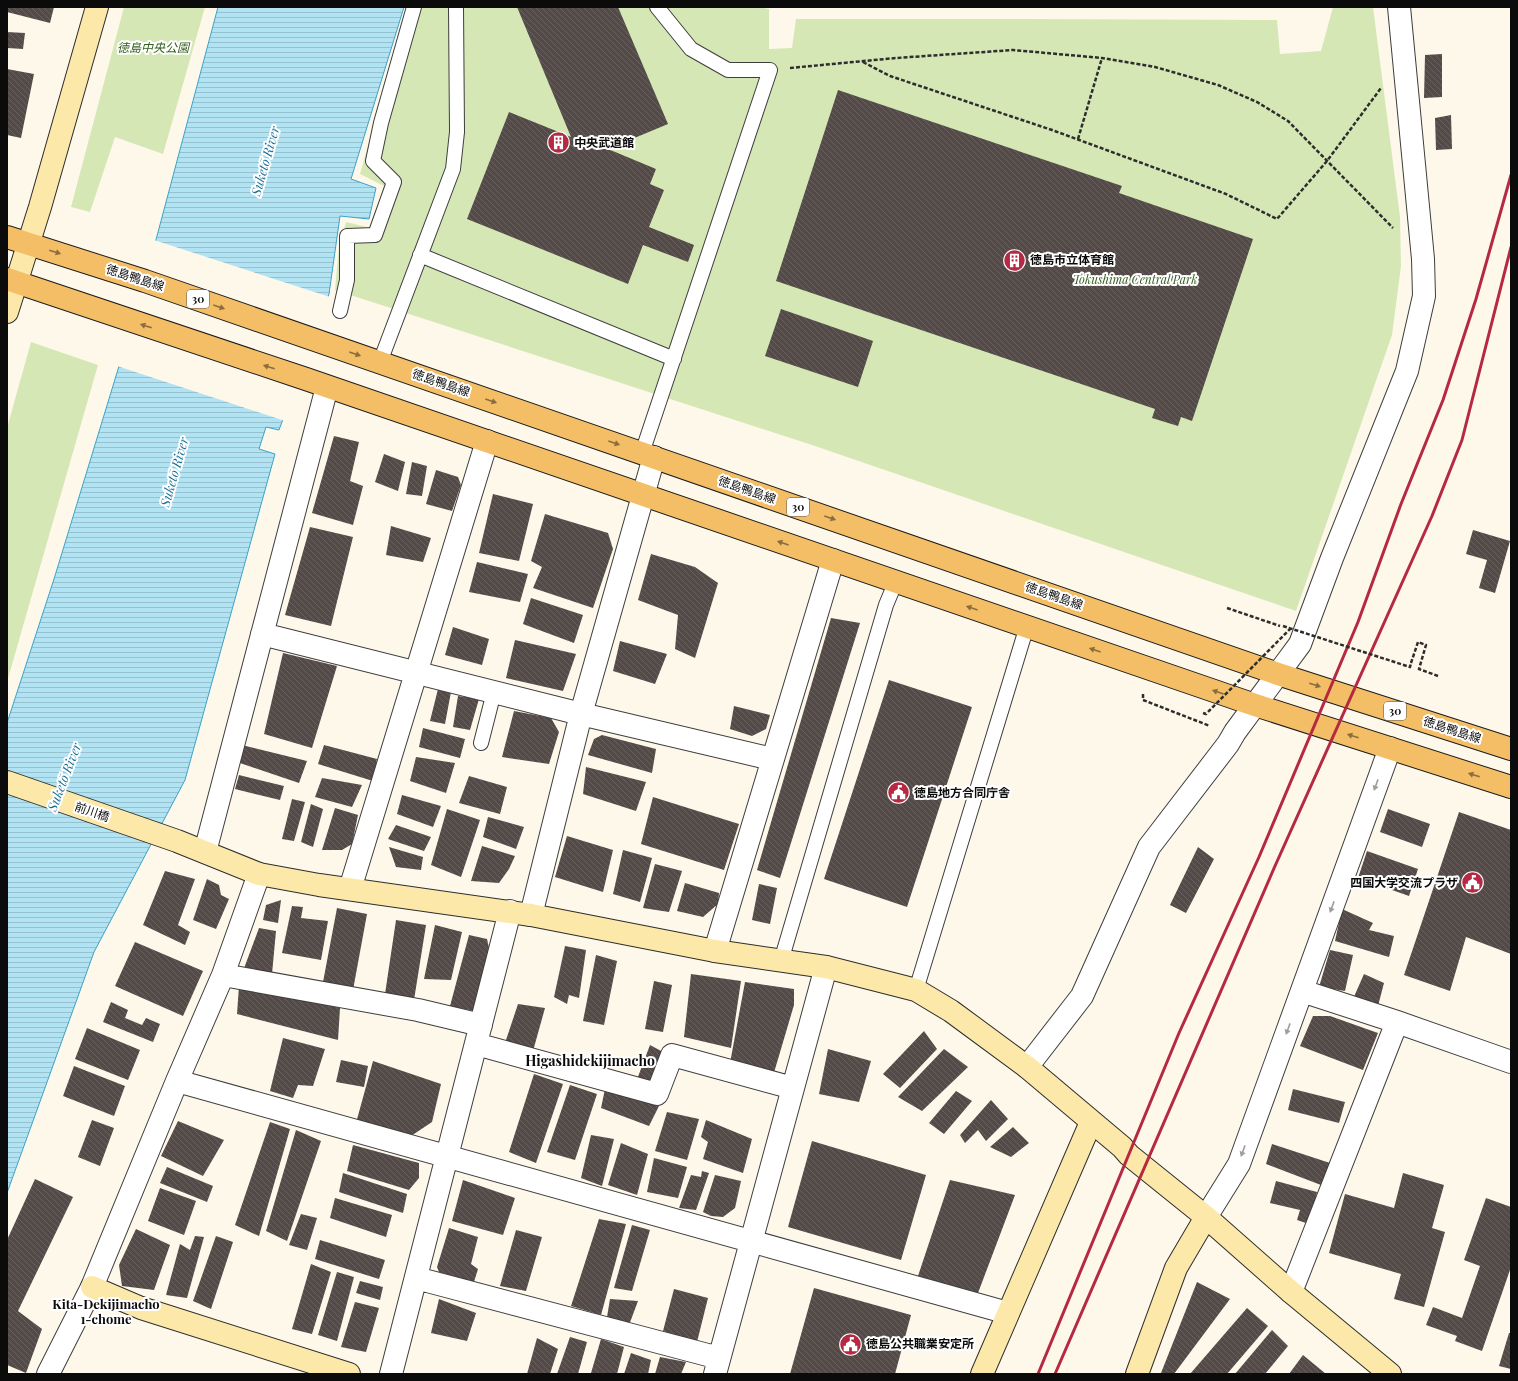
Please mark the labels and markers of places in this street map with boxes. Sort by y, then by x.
building icon: 中央武道館 [546,130,572,156]
place label: 中央武道館 [574,134,634,150]
building icon: 徳島市立体育館 [1001,247,1027,273]
place label: 徳島市立体育館 [1030,251,1114,267]
public building icon: 徳島地方合同庁舎 [885,780,911,806]
place label: 徳島地方合同庁舎 [914,784,1010,800]
public building icon: 四国大学交流プラザ [1460,870,1486,896]
place label: 四国大学交流プラザ [1350,874,1458,890]
public building icon: 徳島公共職業安定所 [838,1331,864,1357]
place label: 徳島公共職業安定所 [866,1335,974,1351]

